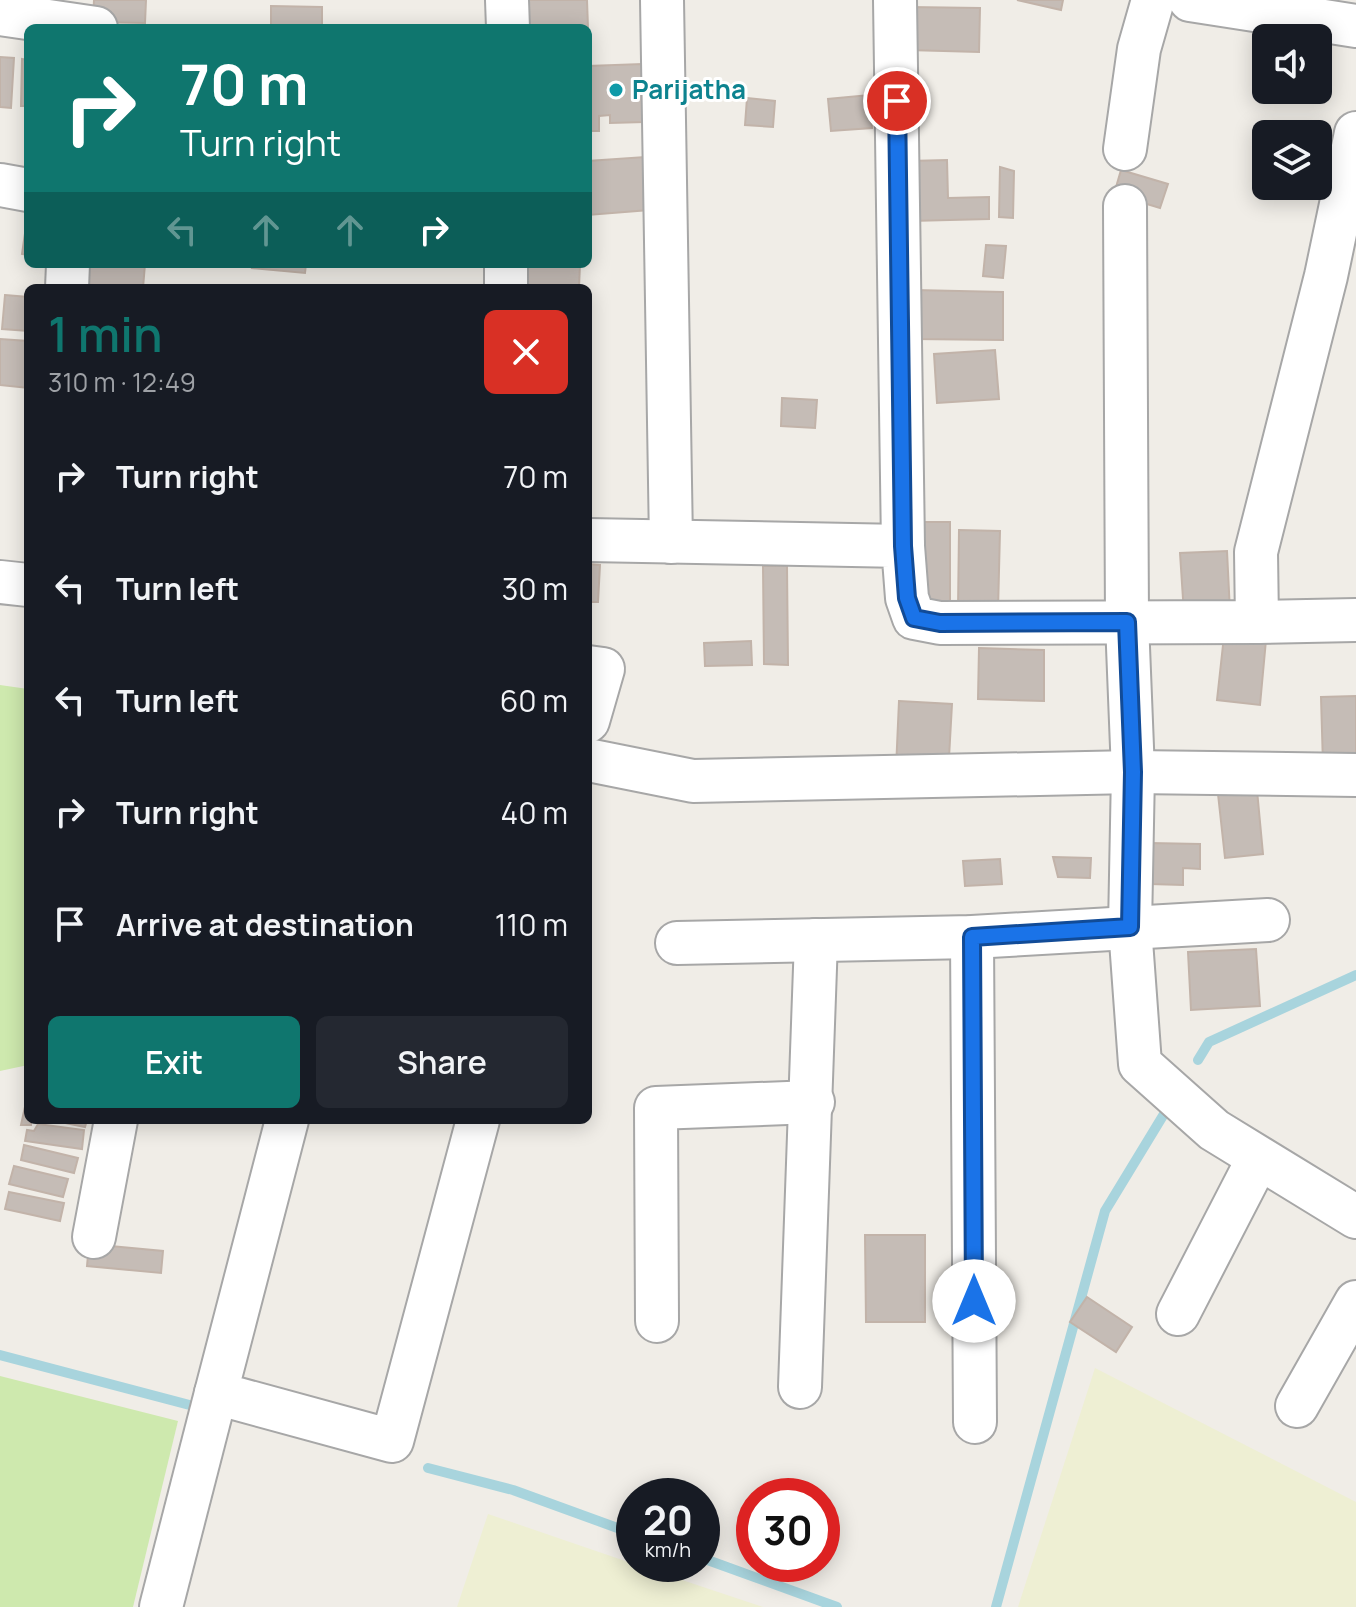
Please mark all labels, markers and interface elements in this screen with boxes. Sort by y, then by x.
map controls [1252,24,1332,200]
button: sound [1252,24,1332,104]
text: 70 m [180,45,308,122]
icon: right [48,56,152,160]
pin [863,67,931,135]
place label: Parijatha [632,71,746,107]
icon: arrive [875,79,919,123]
marker: Parijatha [607,81,625,99]
text: Turn right [180,118,341,167]
button: layers [1252,120,1332,200]
icon: left [160,208,204,252]
icon: ahead [244,208,288,252]
icon: ahead [328,208,372,252]
icon: right [412,208,456,252]
text: 1 min [48,301,162,366]
button: close [484,310,568,394]
text: 310 m · 12:49 [48,364,196,400]
icon: right [48,454,92,498]
text: Turn right [116,456,259,497]
text: 70 m [503,456,568,497]
icon: left [48,566,92,610]
text: Turn left [116,568,239,609]
text: 30 m [502,568,568,609]
icon: left [48,678,92,722]
text: Turn left [116,680,239,721]
text: 60 m [500,680,568,721]
icon: right [48,790,92,834]
text: Turn right [116,792,259,833]
text: 40 m [501,792,568,833]
icon: arrive [48,902,92,946]
text: Arrive at destination [116,904,414,945]
text: 110 m [495,904,568,945]
button: Exit [48,1016,300,1108]
button: Share [316,1016,568,1108]
position arrow [932,1259,1016,1343]
speed limit sign: 30 [736,1478,840,1582]
text: 20 [643,1492,693,1547]
text: km/h [645,1536,691,1563]

